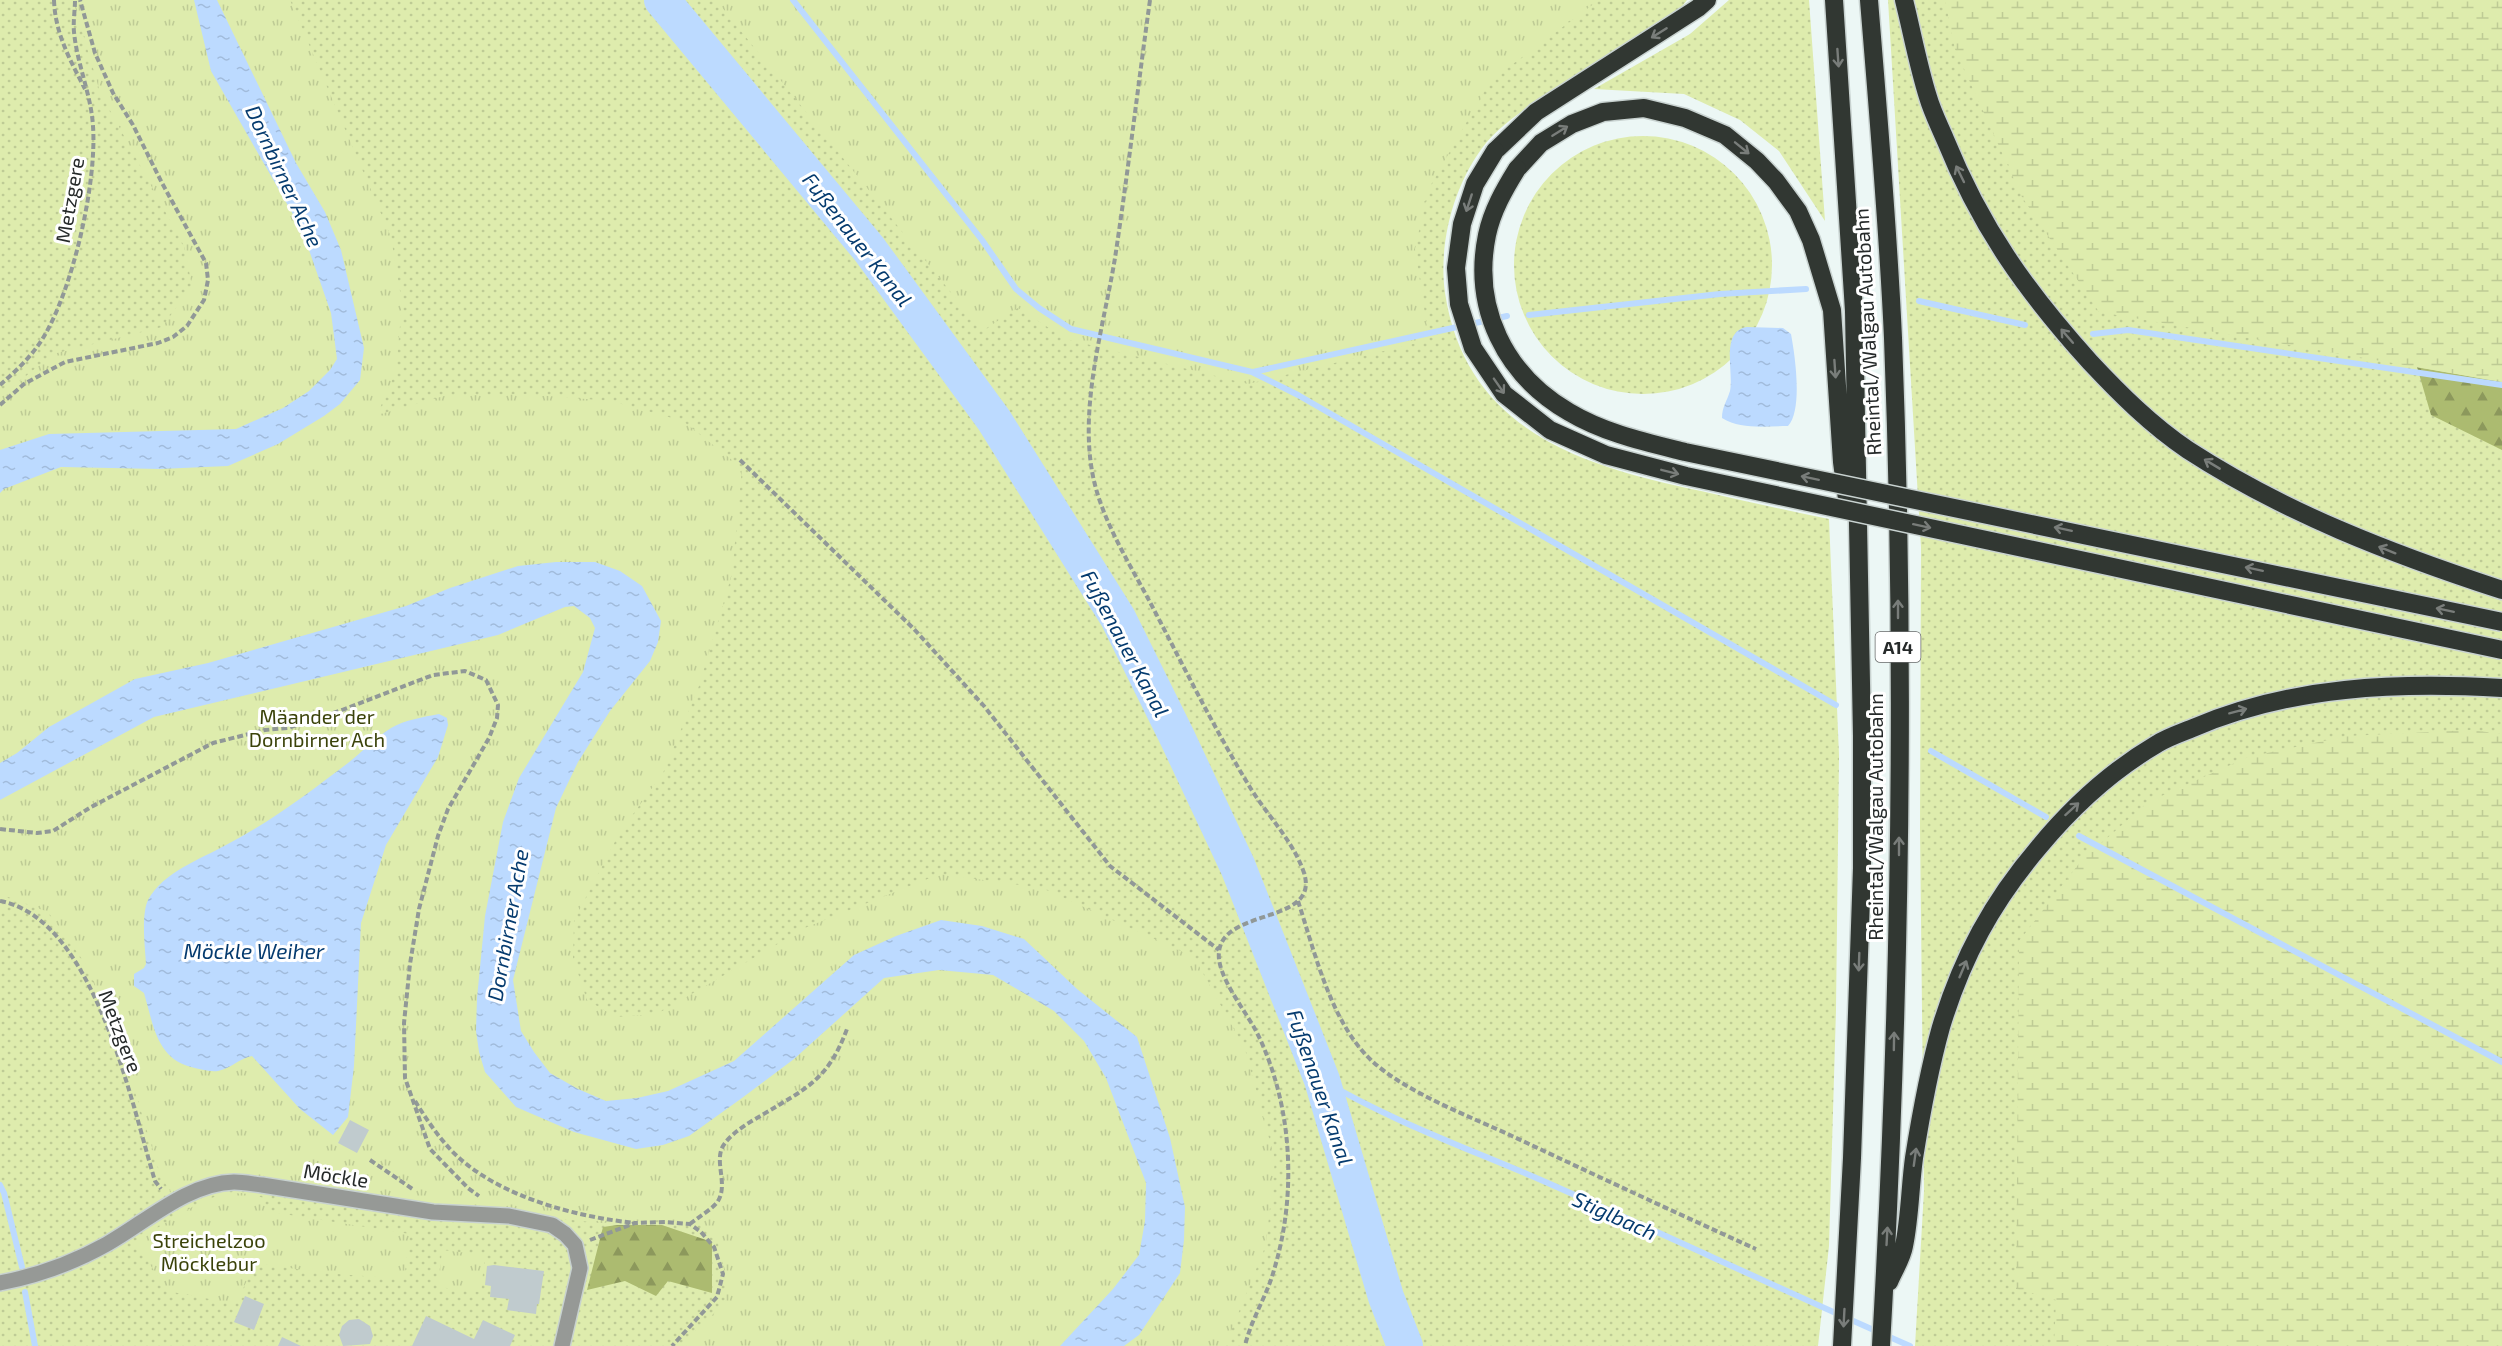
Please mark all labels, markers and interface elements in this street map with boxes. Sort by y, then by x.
one-way arrow [1651,28,1668,40]
one-way arrow [1833,48,1844,68]
water label: Dornbirner Ache [241,101,329,251]
one-way arrow [1551,124,1568,136]
one-way arrow [1734,141,1749,155]
street label: Metzgere [50,155,88,245]
one-way arrow [1954,166,1966,183]
water label: Fußenauer Kanal [798,167,918,311]
one-way arrow [1462,193,1473,212]
street label: Rheintal/Walgau Autobahn [1849,208,1885,456]
one-way arrow [2060,329,2074,344]
one-way arrow [1830,358,1841,378]
one-way arrow [1493,377,1505,394]
one-way arrow [2204,458,2221,470]
one-way arrow [1660,466,1679,478]
one-way arrow [1801,471,1820,483]
one-way arrow [1912,521,1931,533]
one-way arrow [2054,523,2074,534]
one-way arrow [2378,544,2397,555]
one-way arrow [2245,563,2264,574]
water label: Fußenauer Kanal [1077,565,1175,721]
one-way arrow [1892,600,1904,620]
one-way arrow [2436,604,2455,615]
road number: A14 [1876,632,1920,662]
street label: Rheintal/Walgau Autobahn [1863,693,1887,941]
park label: Mäander der Dornbirner Ach [249,704,385,751]
one-way arrow [2229,705,2248,716]
one-way arrow [2065,802,2080,816]
one-way arrow [1893,837,1905,857]
water label: Dornbirner Ache [481,847,533,1003]
water label: Möckle Weiher [184,938,325,963]
one-way arrow [1853,952,1865,972]
one-way arrow [1958,960,1969,978]
street label: Metzgere [94,986,148,1076]
water label: Fußenauer Kanal [1283,1006,1359,1168]
one-way arrow [1889,1032,1900,1052]
one-way arrow [1909,1148,1920,1167]
street label: Möckle [302,1158,370,1192]
water label: Stiglbach [1569,1185,1661,1245]
one-way arrow [1881,1227,1892,1247]
park label: Streichelzoo Möcklebur [152,1228,266,1275]
one-way arrow [1838,1308,1849,1328]

